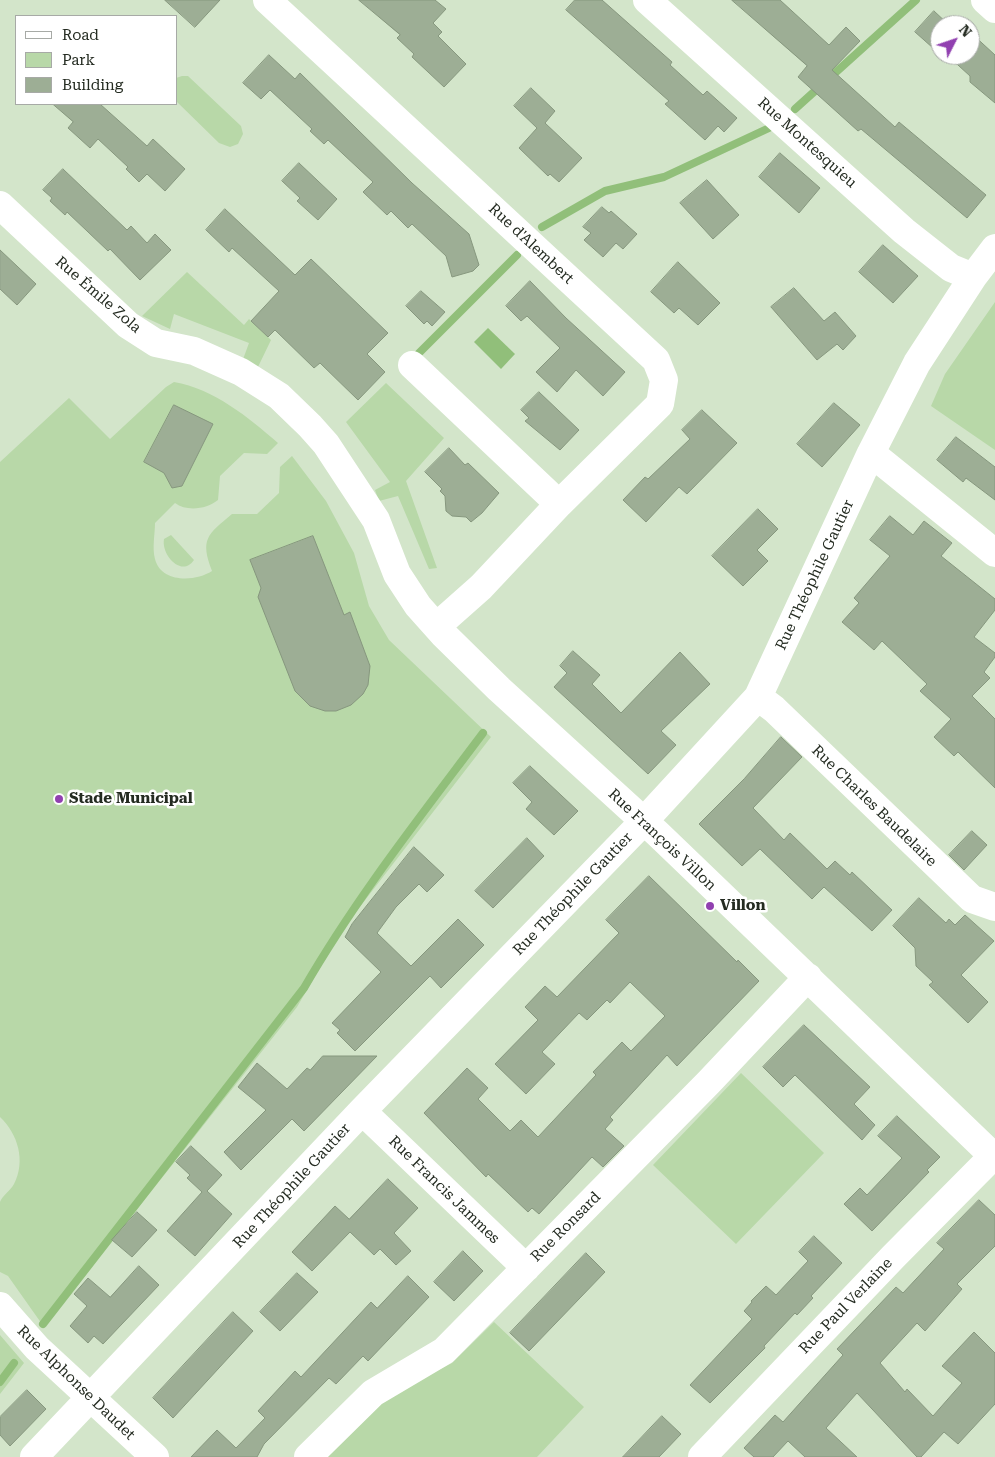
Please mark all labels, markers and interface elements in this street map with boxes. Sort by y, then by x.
legend [15,15,178,105]
north arrow [930,15,980,65]
text: N [956,21,975,40]
text: Road [62,26,99,44]
text: Park [62,51,95,69]
text: Building [62,76,123,94]
street label: Rue Montesquieu [754,94,860,192]
street label: Rue d'Alembert [485,200,577,288]
street label: Rue Émile Zola [51,253,145,337]
street label: Rue Théophile Gautier [772,497,858,653]
street label: Rue Charles Baudelaire [808,742,940,870]
street label: Rue François Villon [604,785,720,895]
place label: Stade Municipal [69,790,193,808]
marker: Stade Municipal [53,793,65,805]
street label: Rue Théophile Gautier [510,829,636,959]
place label: Villon [720,897,765,915]
marker: Villon [704,900,716,912]
street label: Rue Théophile Gautier [230,1120,354,1252]
street label: Rue Francis Jammes [385,1132,503,1248]
street label: Rue Ronsard [527,1188,605,1266]
street label: Rue Paul Verlaine [796,1254,896,1358]
street label: Rue Alphonse Daudet [13,1322,139,1444]

